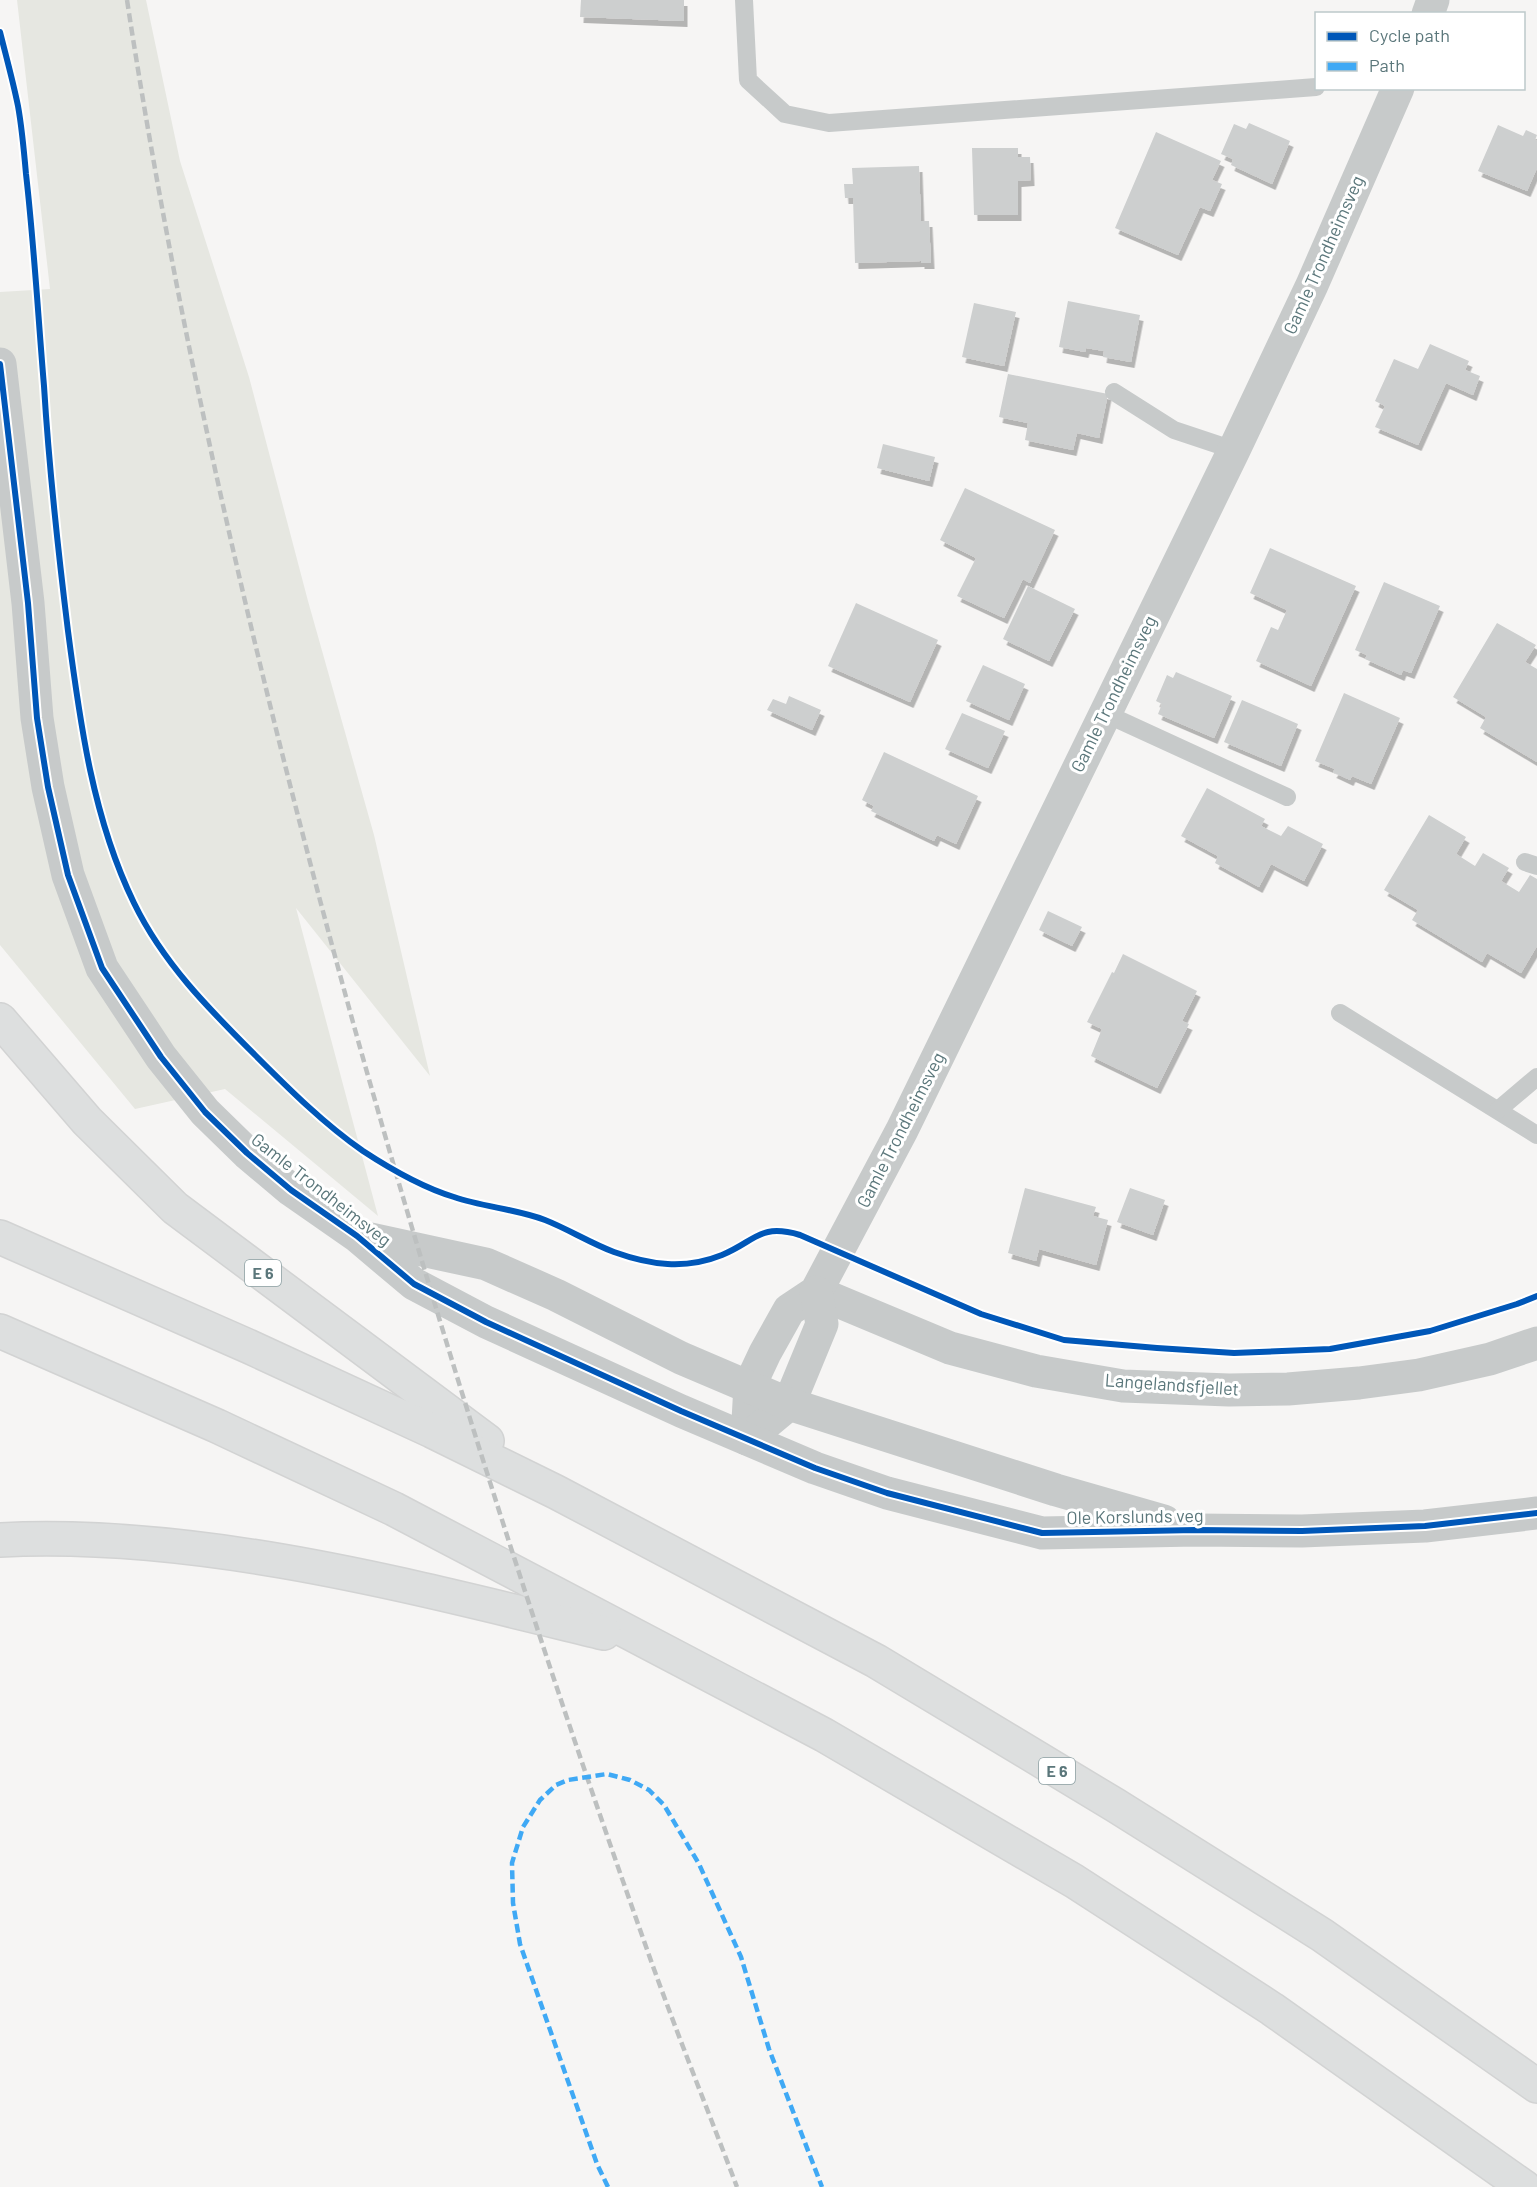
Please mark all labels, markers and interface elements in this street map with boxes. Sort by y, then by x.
legend [1315,12,1525,90]
text: Cycle path [1369,24,1450,46]
text: Path [1369,54,1405,76]
street label: Gamle Trondheimsveg [1278,172,1368,337]
street label: Gamle Trondheimsveg [1066,612,1161,775]
street label: Gamle Trondheimsveg [851,1048,949,1211]
street label: Gamle Trondheimsveg [247,1128,396,1251]
road number: E 6 [245,1260,281,1286]
street label: Langelandsfjellet [1104,1368,1240,1400]
street label: Ole Korslunds veg [1066,1504,1204,1528]
road number: E 6 [1039,1758,1075,1784]

